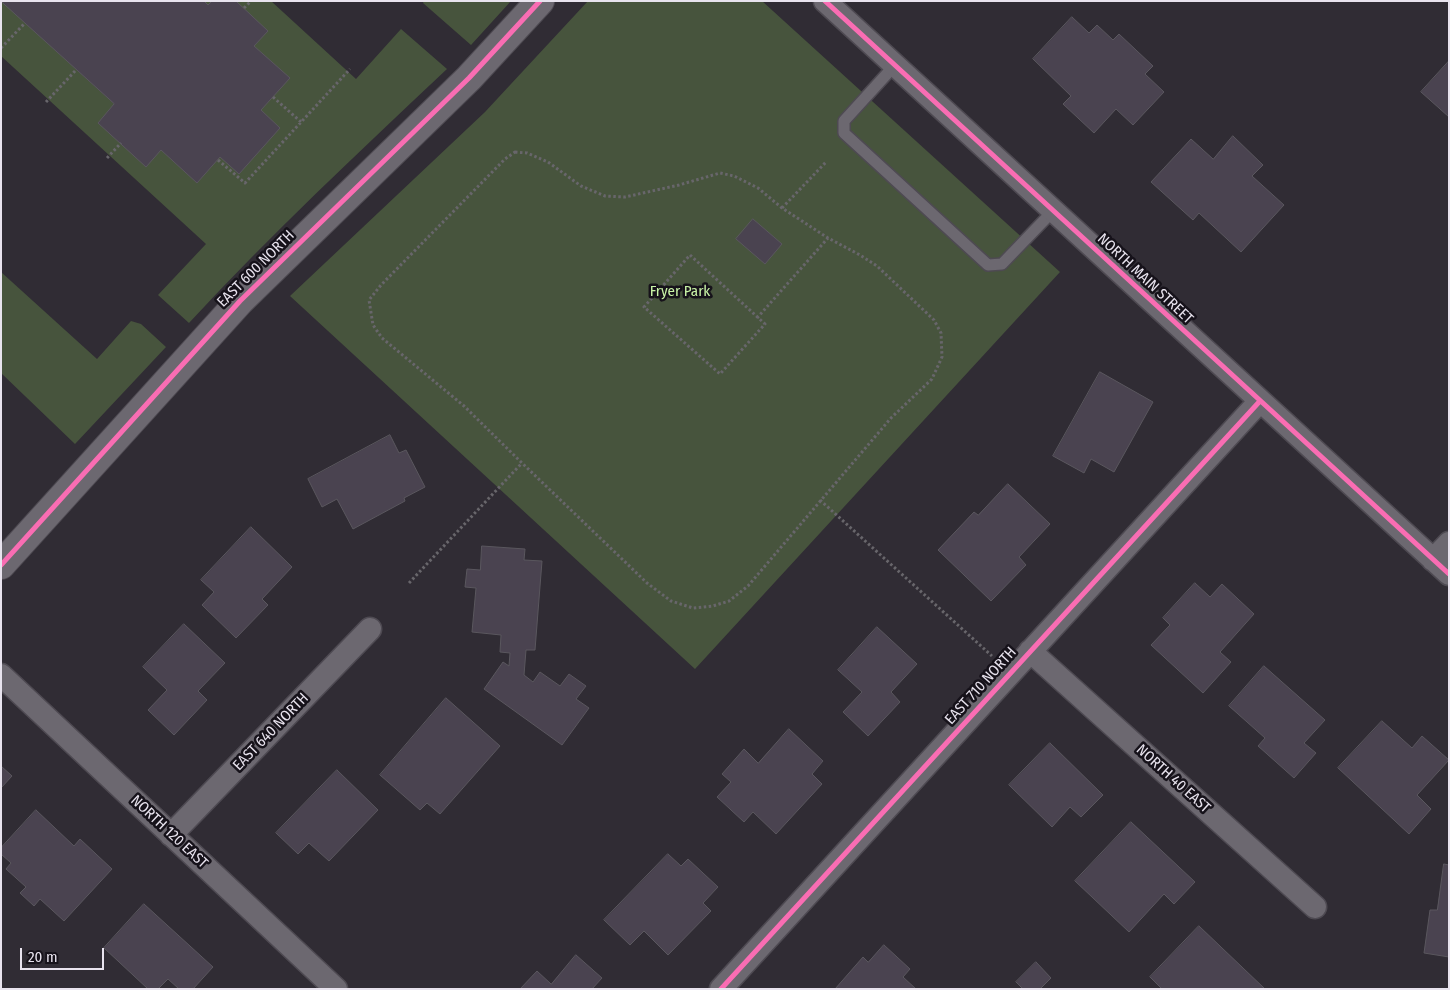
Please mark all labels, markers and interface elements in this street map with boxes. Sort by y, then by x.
street label: EAST 600 NORTH [214,227,298,311]
street label: NORTH MAIN STREET [1093,230,1197,328]
park label: Fryer Park [650,283,710,301]
street label: EAST 710 NORTH [942,644,1020,728]
street label: EAST 640 NORTH [229,689,313,775]
street label: NORTH 40 EAST [1132,741,1214,817]
street label: NORTH 120 EAST [127,792,211,872]
scale bar [22,938,106,970]
text: 20 m [28,948,58,966]

